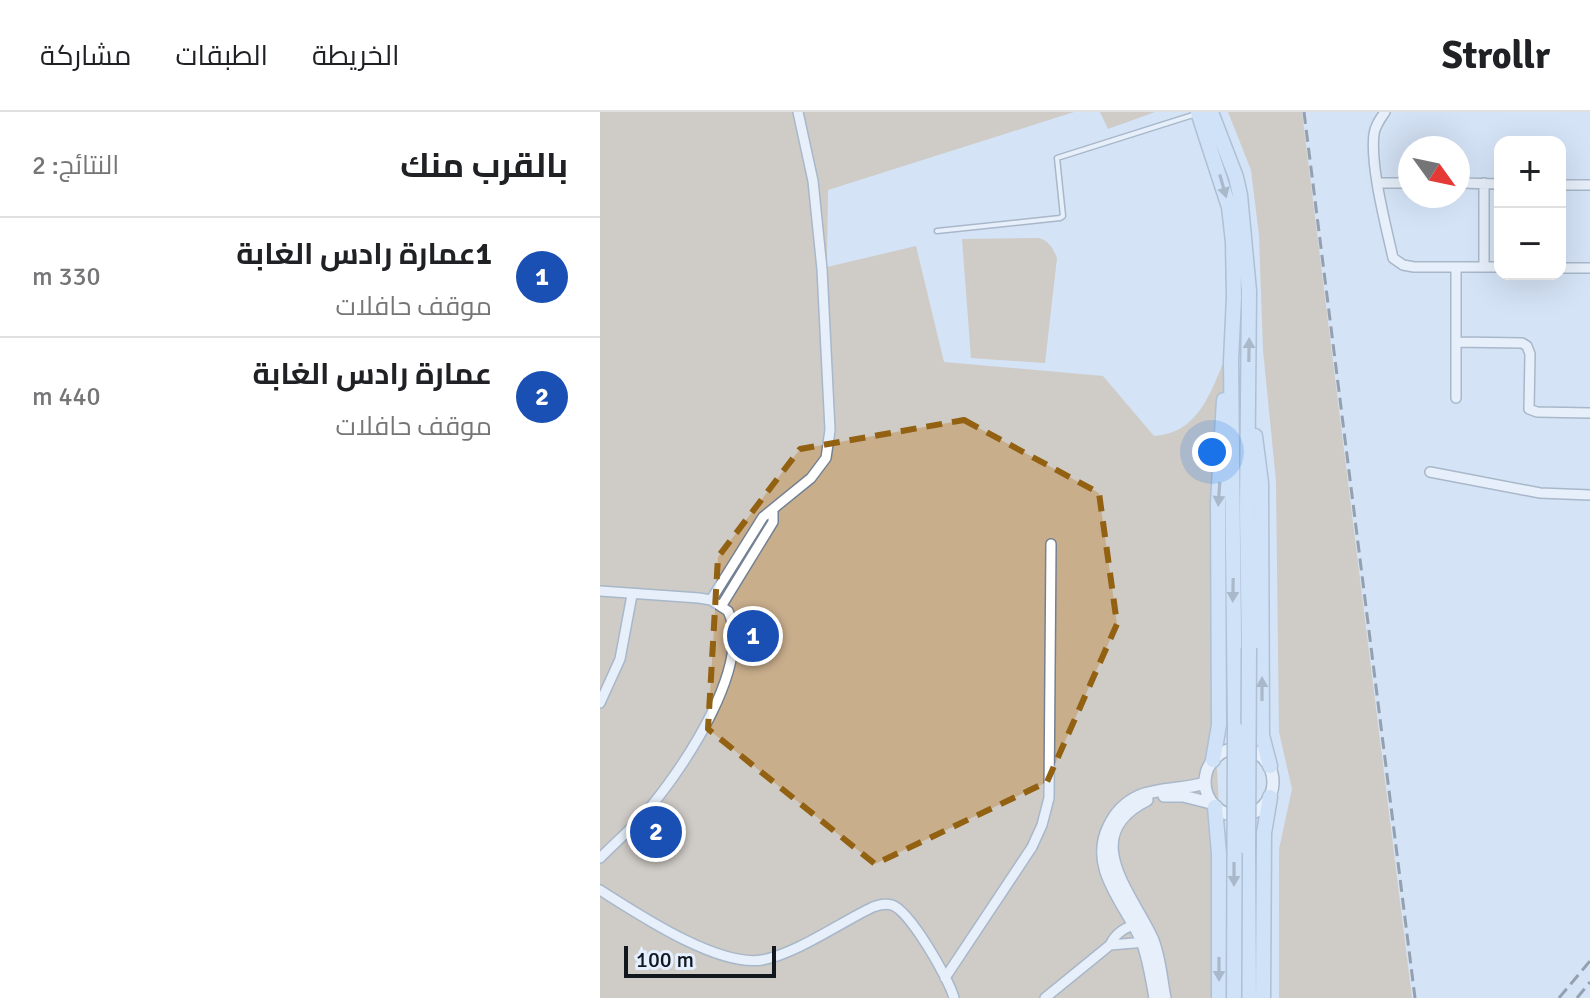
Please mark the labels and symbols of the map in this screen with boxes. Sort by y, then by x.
north arrow [1398,136,1470,208]
one-way arrow [1217,174,1230,198]
one-way arrow [1243,337,1255,362]
your location [1192,432,1232,472]
one-way arrow [1212,482,1225,507]
one-way arrow [1227,578,1239,603]
pin: 1 [727,606,779,666]
one-way arrow [1256,676,1268,701]
pin: 2 [630,802,682,862]
one-way arrow [1228,862,1240,887]
scale bar [624,942,776,978]
one-way arrow [1213,957,1226,982]

